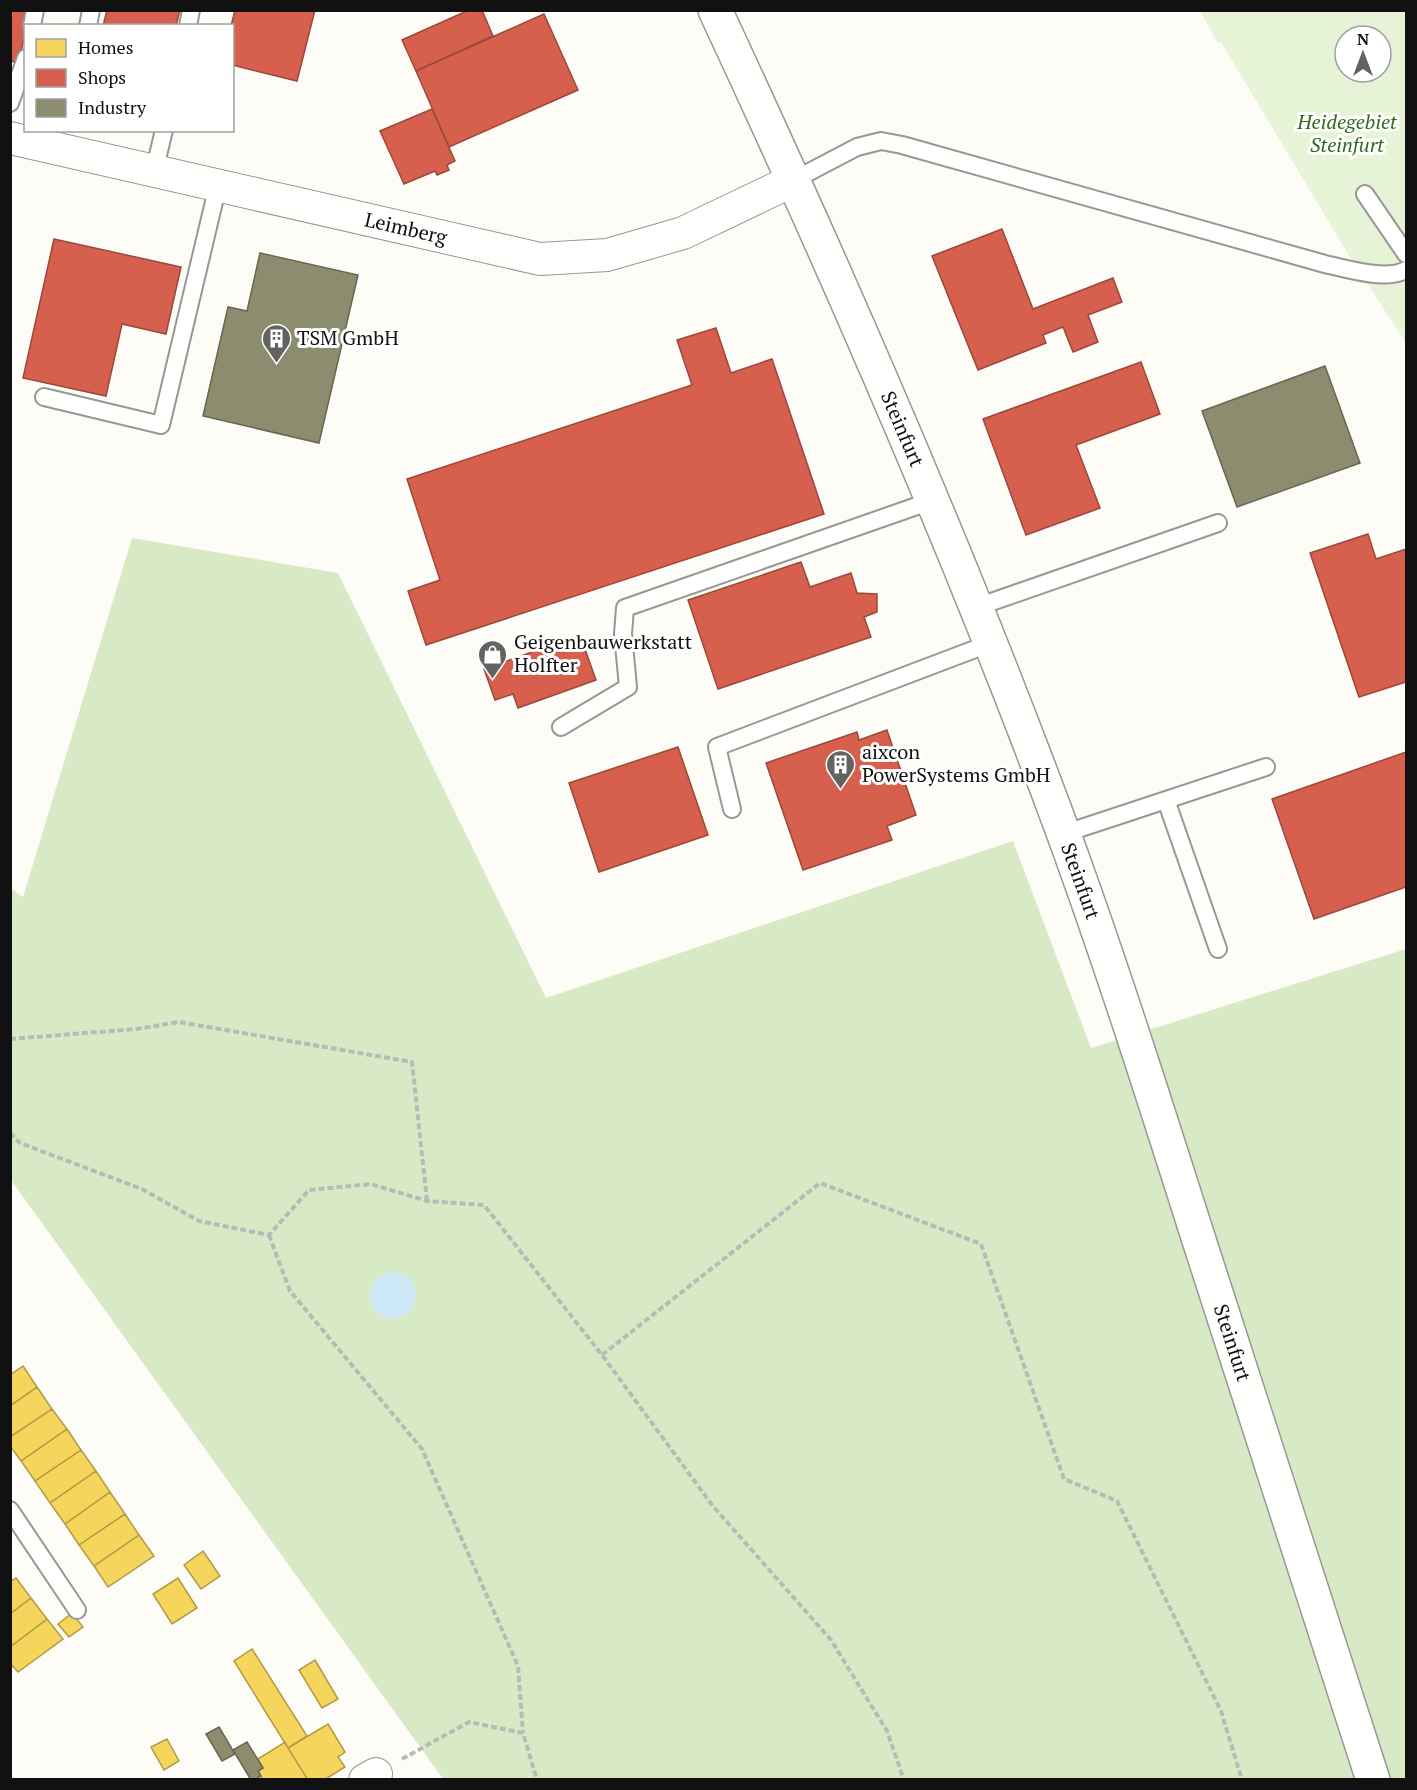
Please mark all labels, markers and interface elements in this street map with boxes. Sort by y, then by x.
legend [24,24,234,132]
north arrow [1333,24,1393,84]
text: N [1357,28,1369,50]
text: Homes [78,35,133,59]
text: Shops [78,65,126,89]
text: Industry [78,95,147,119]
park label: Heidegebiet Steinfurt [1296,108,1398,158]
street label: Leimberg [362,205,450,250]
building icon: TSM GmbH [260,322,292,364]
place label: TSM GmbH [297,324,399,351]
street label: Steinfurt [875,387,931,471]
place label: Geigenbauwerkstatt Holfter [514,628,693,678]
shop icon: Geigenbauwerkstatt Holfter [477,638,509,680]
place label: aixcon PowerSystems GmbH [862,738,1050,788]
building icon: aixcon PowerSystems GmbH [825,748,857,790]
street label: Steinfurt [1055,839,1107,923]
street label: Steinfurt [1208,1301,1258,1385]

